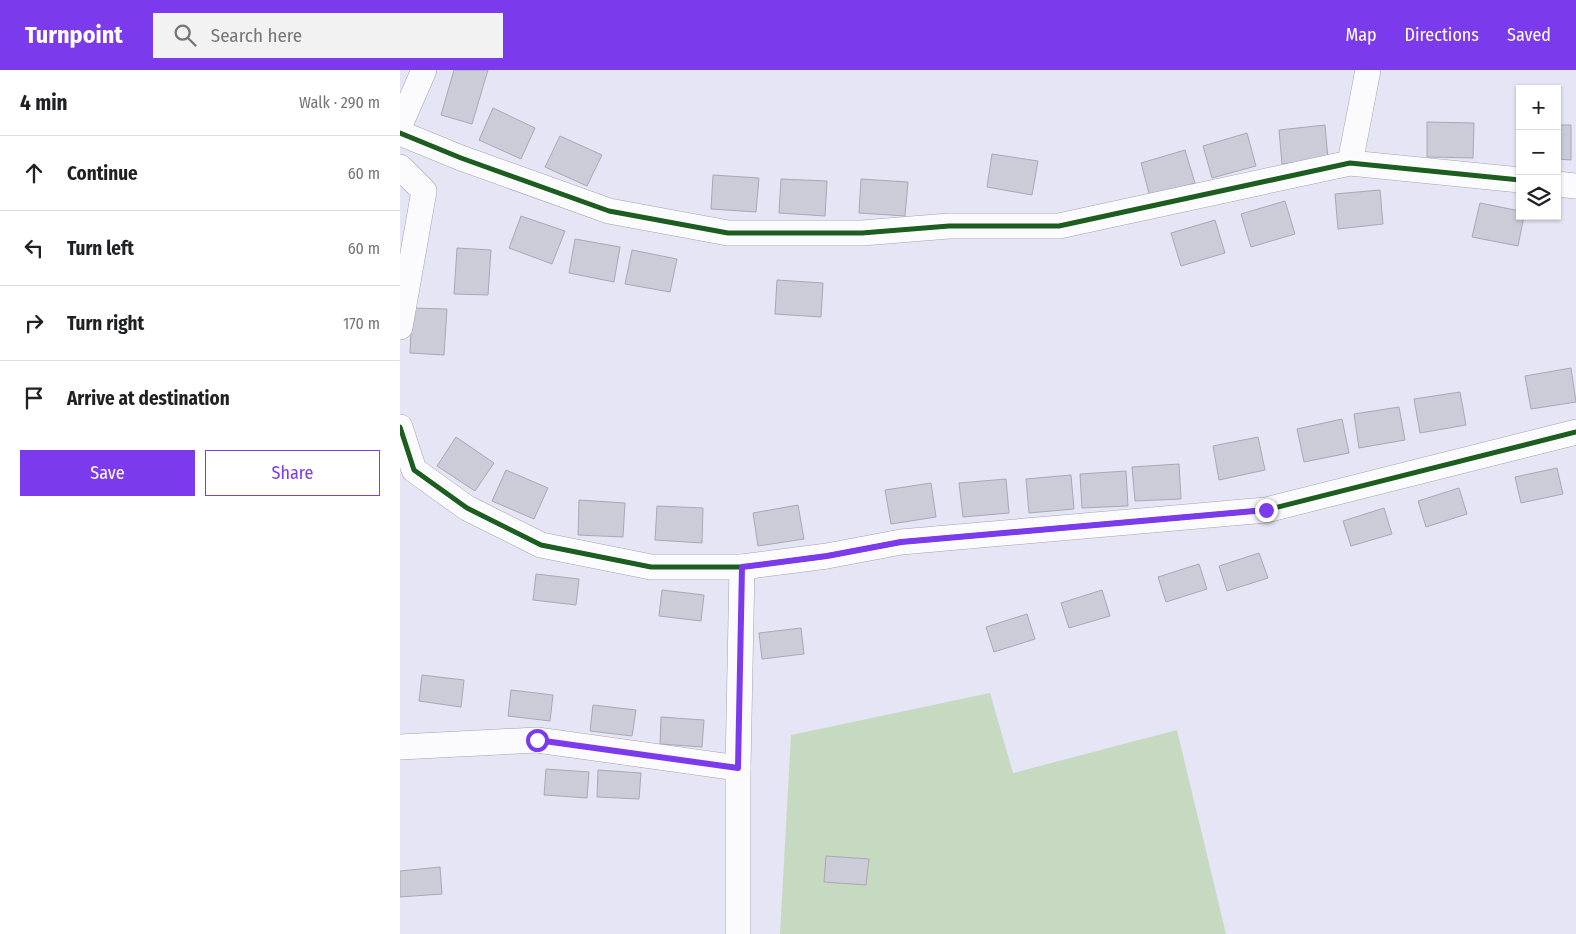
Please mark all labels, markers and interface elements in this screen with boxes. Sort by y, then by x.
search box [153,13,503,58]
text: Turnpoint [25,21,123,49]
icon: search [171,21,199,49]
text: Search here [211,24,302,47]
text: Map [1345,24,1377,46]
text: Directions [1405,24,1479,46]
text: Saved [1507,24,1551,46]
map controls [1516,85,1561,220]
button: + [1516,85,1561,130]
text: 4 min [20,90,68,116]
text: Walk · 290 m [299,93,380,112]
button: − [1516,130,1561,175]
icon: ahead [20,159,48,187]
text: Continue [67,162,138,185]
text: 60 m [348,164,380,183]
button: layers [1516,175,1561,220]
icon: left [20,234,48,262]
text: Turn left [67,237,134,260]
text: 60 m [348,239,380,258]
icon: right [20,309,48,337]
text: Turn right [67,312,144,335]
text: 170 m [343,314,380,333]
icon: arrive [20,384,48,412]
text: Arrive at destination [67,387,230,410]
button: Save [20,450,195,496]
button: Share [205,450,380,496]
route end [1255,499,1278,522]
route start [526,729,549,752]

